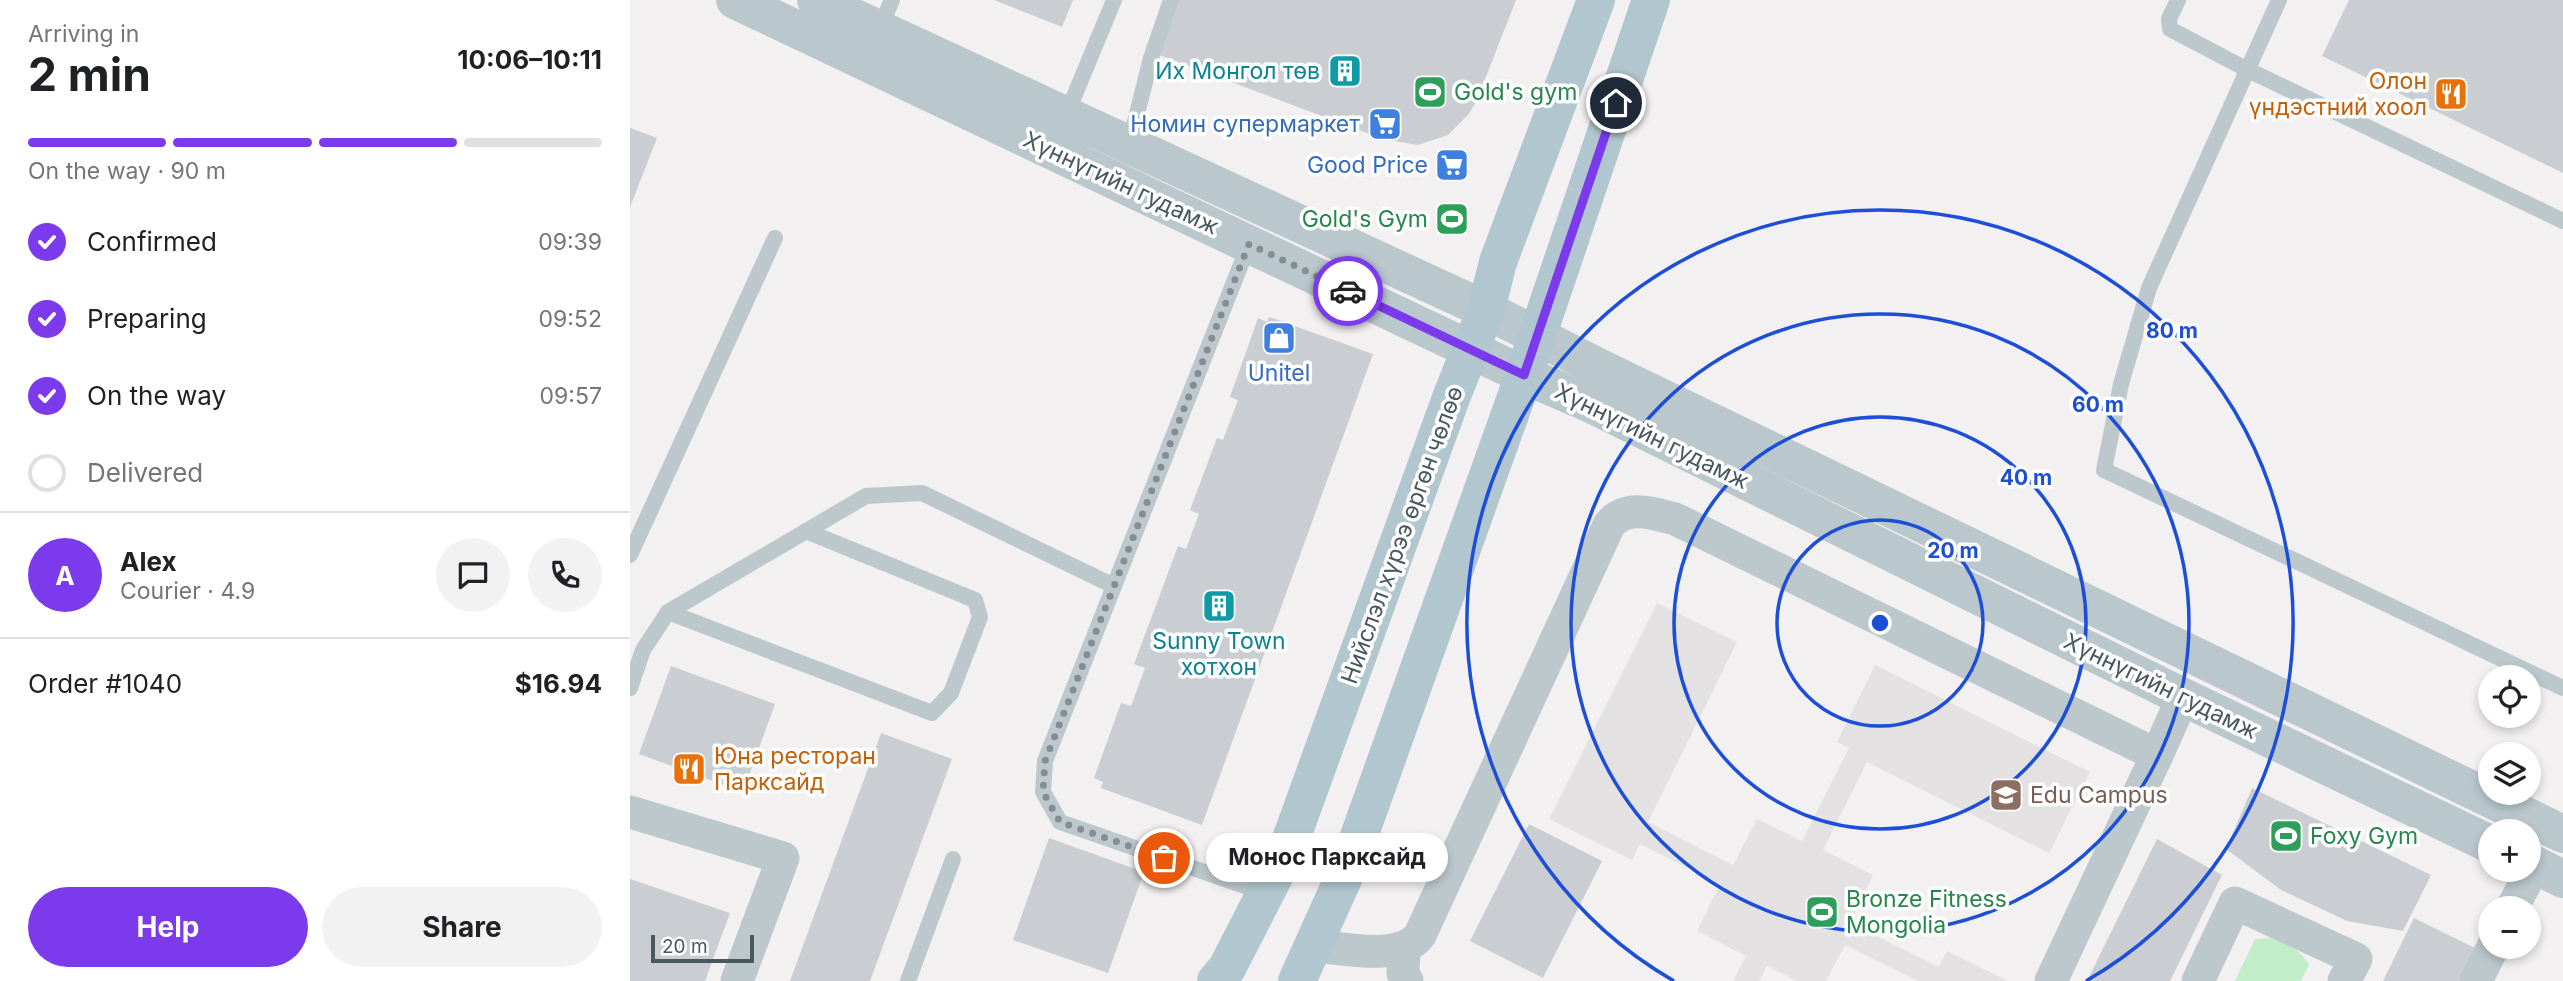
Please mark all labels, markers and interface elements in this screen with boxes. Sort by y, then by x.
text: Arriving in [28,20,139,48]
text: 10:06–10:11 [457,44,602,75]
text: 2 min [28,46,151,102]
building icon: Их Монгол төв [1326,52,1364,90]
place label: Их Монгол төв [1155,57,1320,85]
place label: Олон үндэстний хоол [2249,67,2427,121]
sports icon: Gold's gym [1411,73,1449,111]
pin [1586,73,1646,133]
restaurant icon: Олон үндэстний хоол [2432,75,2470,113]
place label: Gold's gym [1454,78,1577,106]
icon: home [1597,84,1635,122]
supermarket icon: Номин супермаркет [1366,105,1404,143]
place label: Номин супермаркет [1130,110,1360,138]
street label: Хүннүгийн гудамж [1019,125,1223,241]
supermarket icon: Good Price [1433,146,1471,184]
place label: Good Price [1307,151,1428,179]
text: On the way · 90 m [28,157,226,185]
sports icon: Gold's Gym [1433,200,1471,238]
place label: Gold's Gym [1302,205,1428,233]
icon: check [28,223,66,261]
text: Confirmed [87,226,217,257]
text: 09:39 [538,228,602,256]
courier [1313,256,1383,326]
icon: car [1329,272,1367,310]
icon: check [28,300,66,338]
text: Preparing [87,303,207,334]
text: 09:52 [539,305,602,333]
text: 80 m [2146,318,2198,343]
shop icon: Unitel [1260,319,1298,357]
place label: Unitel [1248,359,1310,387]
icon: check [28,377,66,415]
street label: Хүннүгийн гудамж [1550,377,1754,495]
text: On the way [87,380,226,411]
text: 09:57 [540,382,602,410]
street label: Нийслэл хүрээ өргөн чөлөө [1335,382,1469,688]
text: 60 m [2072,392,2124,417]
text: Delivered [87,457,203,488]
text: 40 m [2000,465,2052,490]
button: chat [436,538,510,612]
button: phone [528,538,602,612]
text: 20 m [1927,538,1979,563]
text: Alex [120,546,177,577]
text: A [55,560,75,591]
text: Courier · 4.9 [120,577,255,605]
building icon: Sunny Town хотхон [1200,587,1238,625]
centre of rings [1868,611,1892,635]
place label: Sunny Town хотхон [1152,627,1286,681]
street label: Хүннүгийн гудамж [2059,627,2263,745]
map controls [2478,665,2541,959]
button: locate [2478,665,2541,728]
text: Order #1040 [28,668,182,699]
text: $16.94 [515,668,602,699]
place label: Юна ресторан Парксайд [714,742,876,796]
button: layers [2478,742,2541,805]
restaurant icon: Юна ресторан Парксайд [670,750,708,788]
school or university icon: Edu Campus [1987,776,2025,814]
place label: Edu Campus [2030,781,2168,809]
sports icon: Foxy Gym [2267,817,2305,855]
button: + [2478,819,2541,882]
place label: Foxy Gym [2310,822,2418,850]
pin [1134,828,1194,888]
callout: Монос Парксайд [1206,834,1448,882]
icon: bag [1145,839,1183,877]
text: Монос Парксайд [1228,843,1426,871]
place label: Bronze Fitness Mongolia [1846,885,2007,939]
button: Help [28,887,308,967]
button: Share [322,887,602,967]
sports icon: Bronze Fitness Mongolia [1803,893,1841,931]
button: − [2478,896,2541,959]
scale bar [651,932,754,964]
text: 20 m [662,935,708,958]

